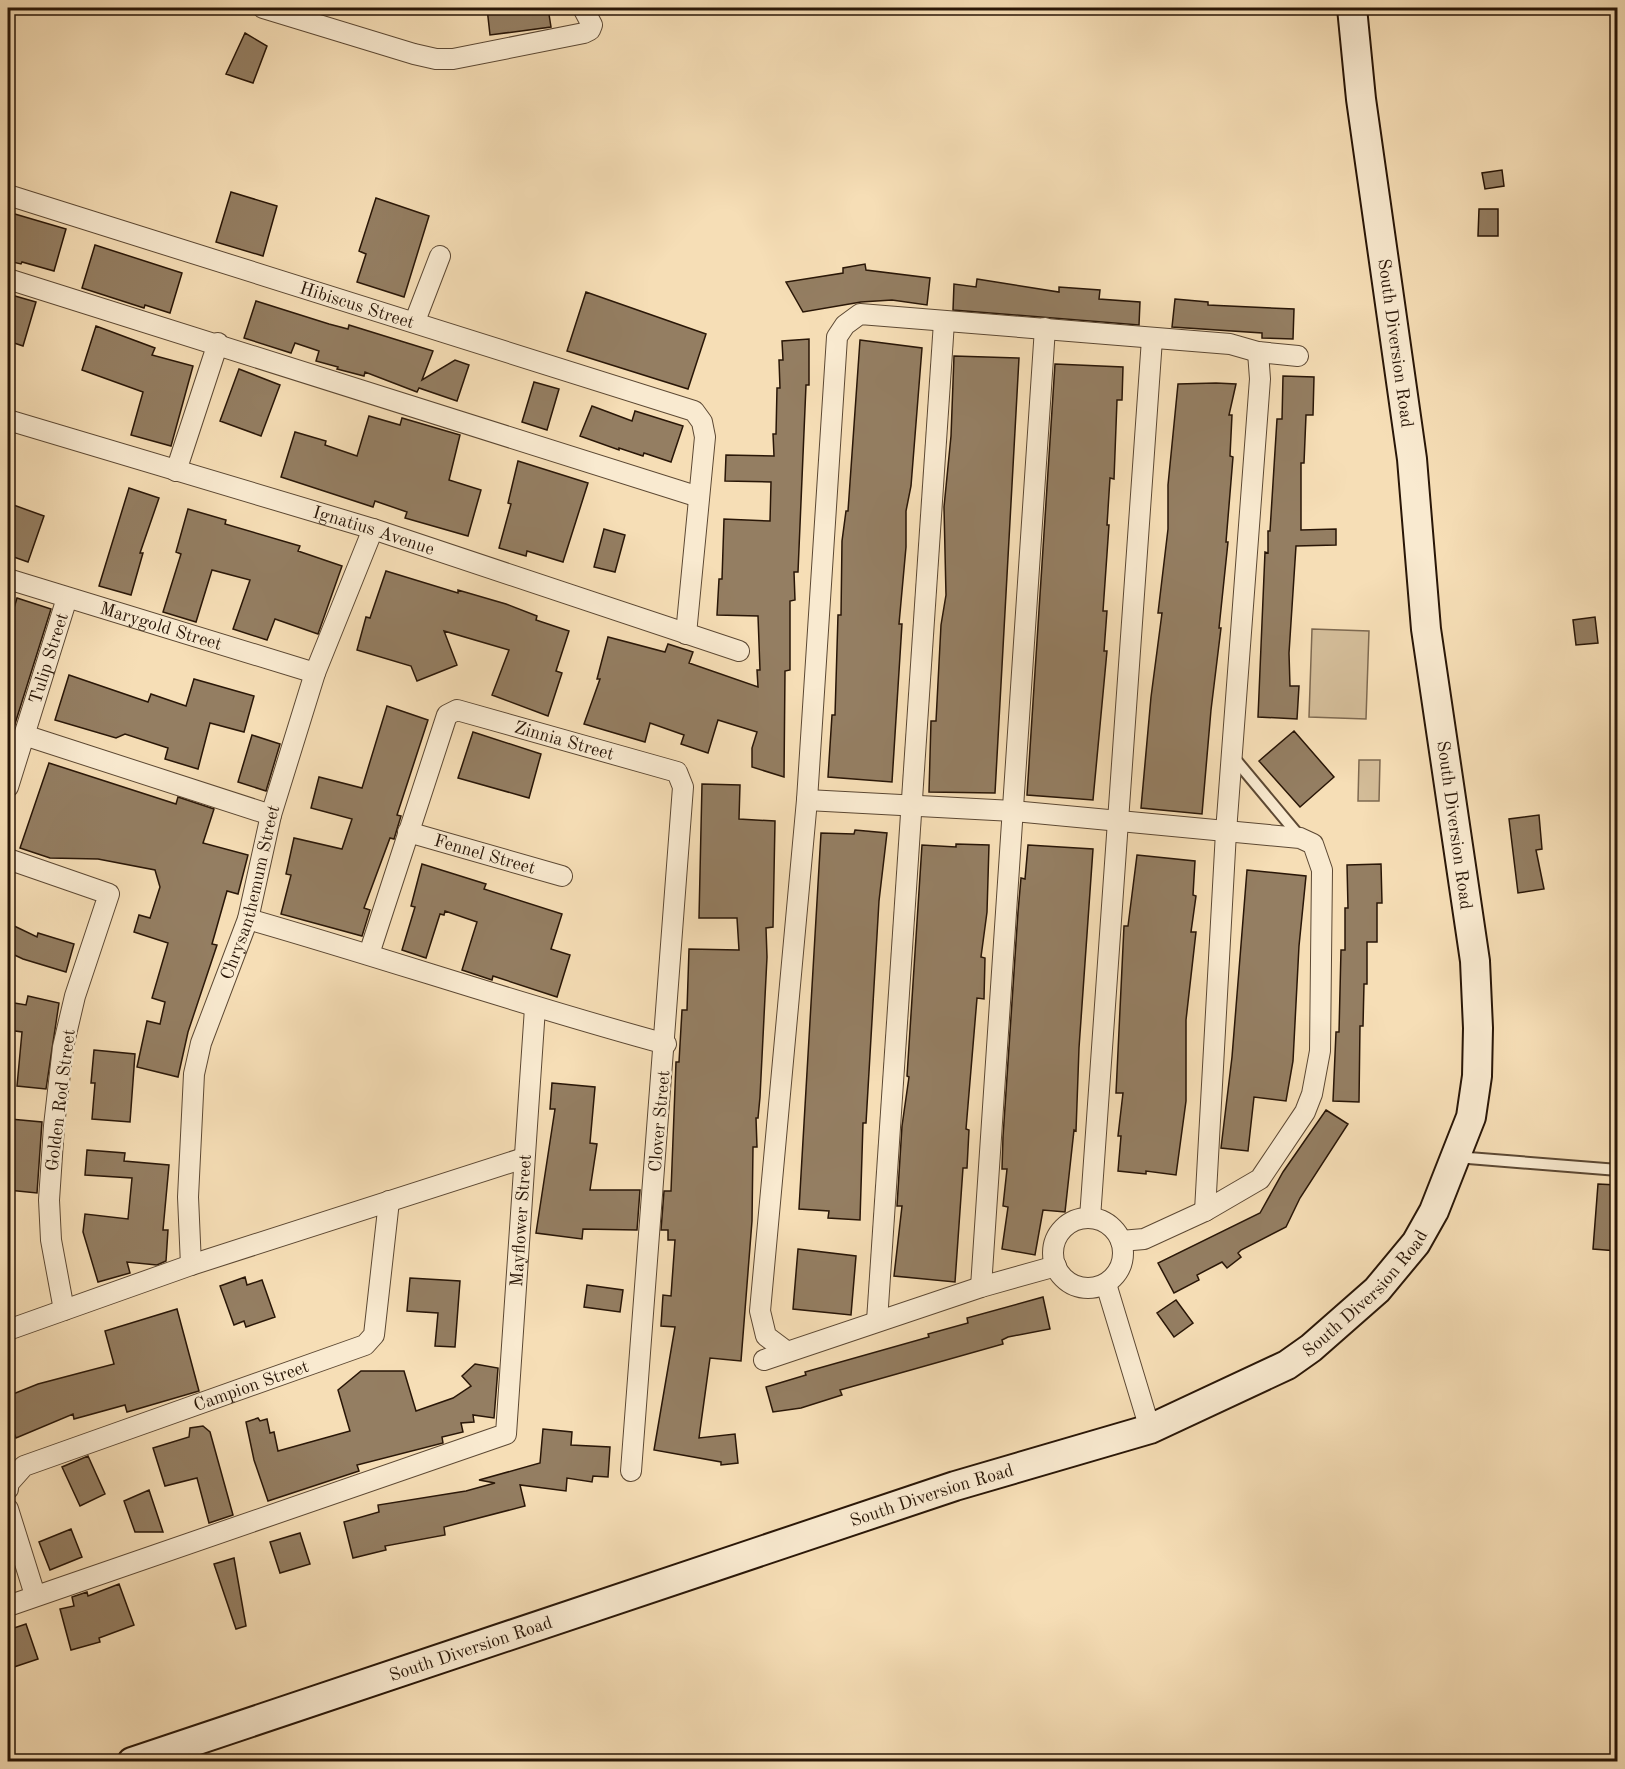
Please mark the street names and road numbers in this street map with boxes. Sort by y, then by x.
street label: South Diversion Road [1374,257,1416,429]
street label: Hibiscus Street [297,279,416,332]
street label: Ignatius Avenue [311,504,436,559]
street label: Marygold Street [97,600,224,654]
street label: Tulip Street [27,611,72,706]
street label: Zinnia Street [512,719,616,764]
street label: South Diversion Road [1433,739,1475,911]
street label: Chrysanthemum Street [218,803,284,982]
street label: Fennel Street [432,832,537,878]
street label: Golden Rod Street [43,1028,79,1172]
street label: Clover Street [647,1069,673,1173]
street label: Mayflower Street [508,1153,535,1287]
street label: South Diversion Road [1300,1227,1431,1361]
street label: Campion Street [191,1358,311,1415]
street label: South Diversion Road [848,1461,1016,1531]
street label: South Diversion Road [387,1614,555,1685]

